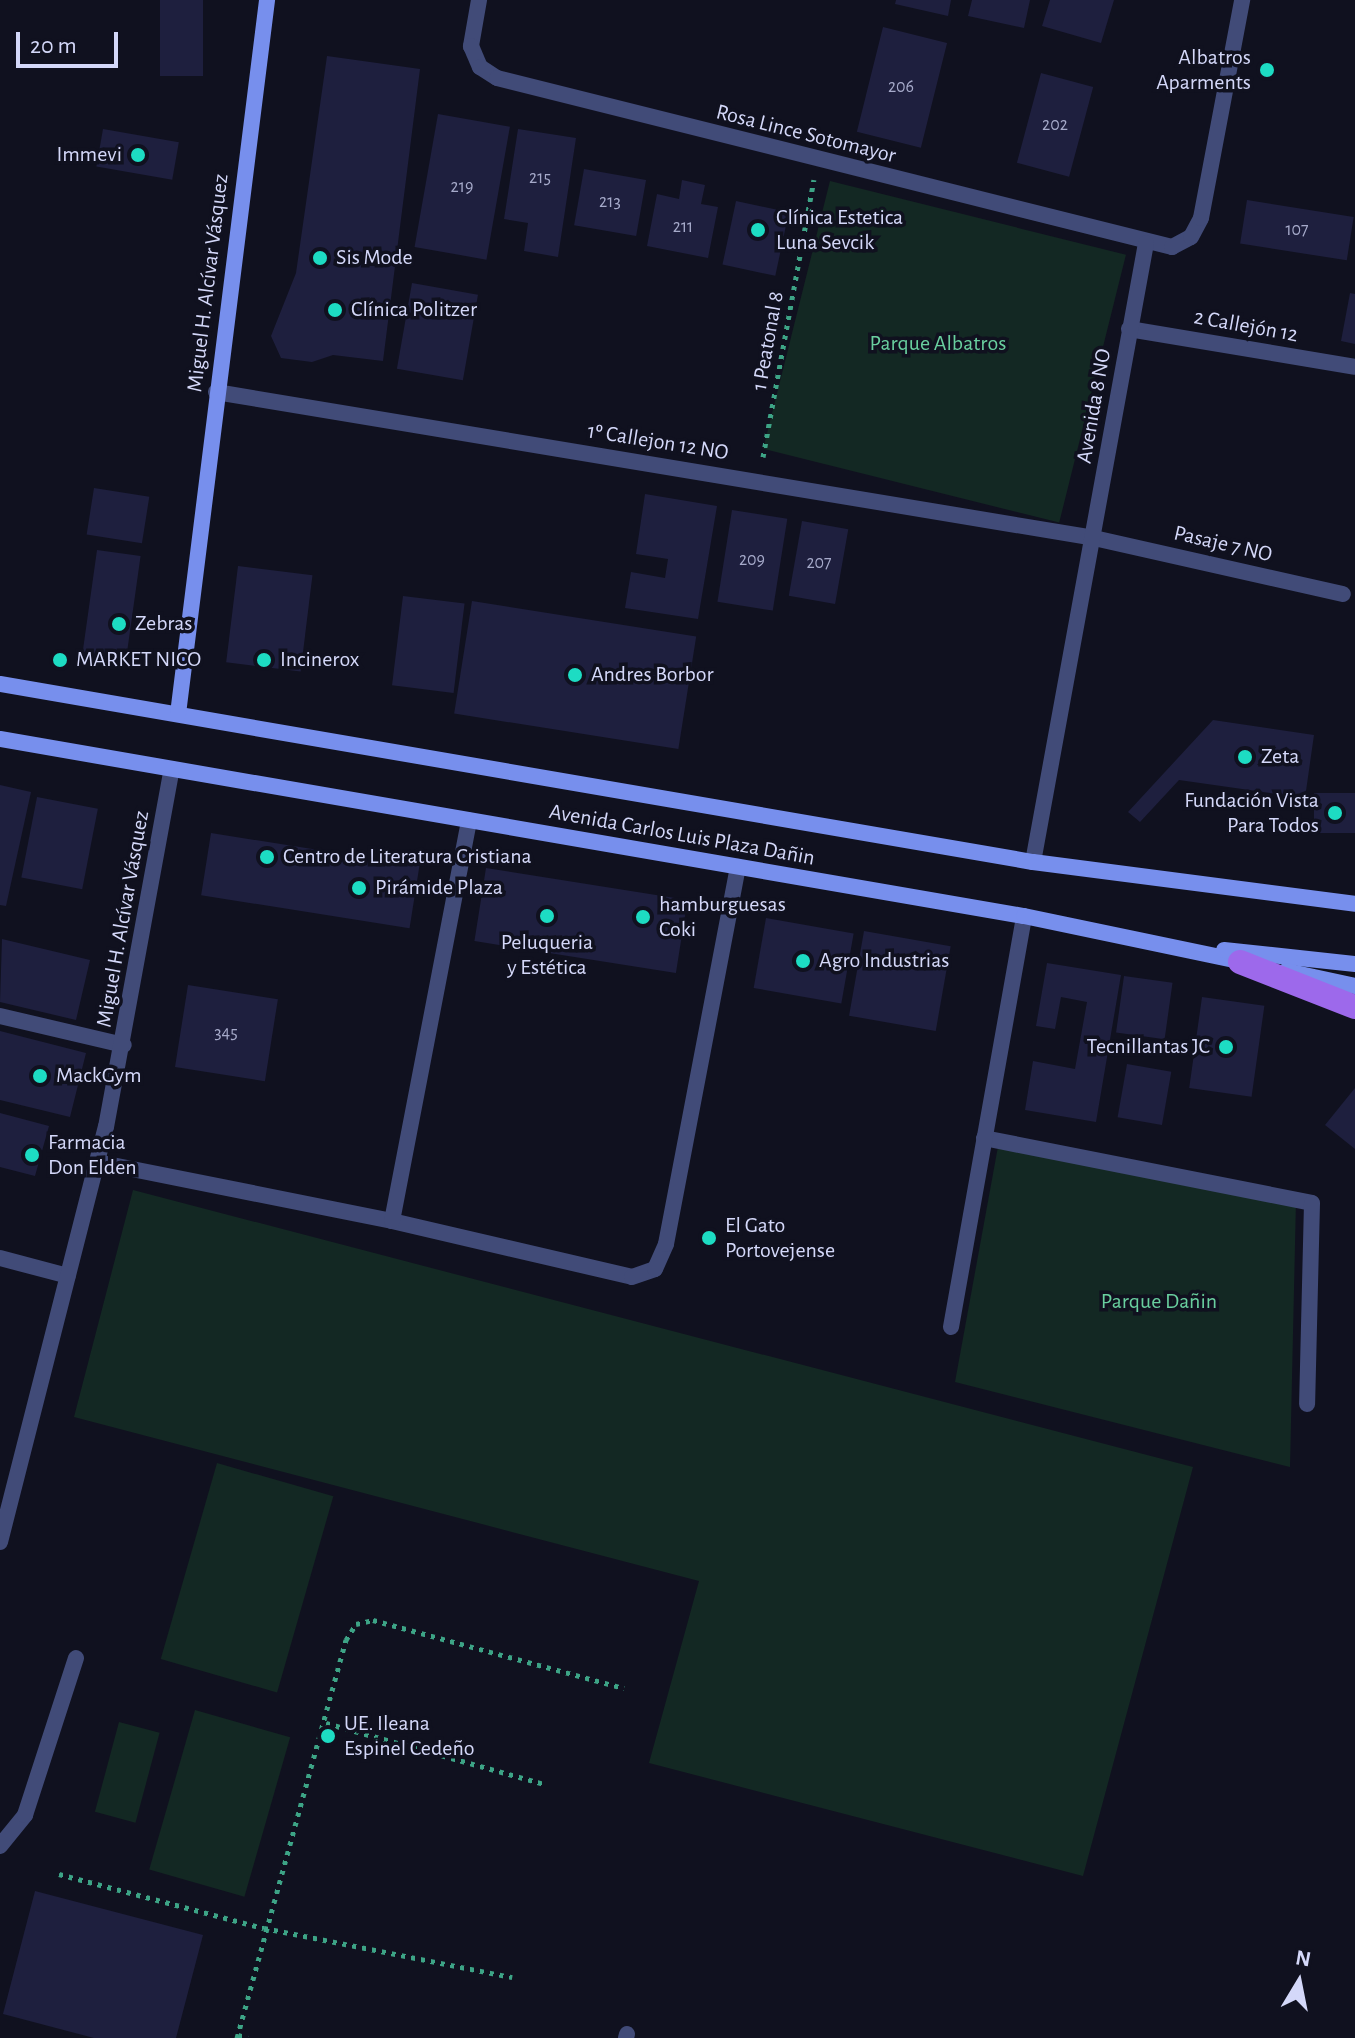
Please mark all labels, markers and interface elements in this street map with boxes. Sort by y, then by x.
scale bar [20,16,122,66]
text: 20 m [30,34,77,58]
place label: Albatros Aparments [1156,44,1251,96]
marker: Albatros Aparments [1258,61,1276,79]
house number: 206 [888,76,914,98]
street label: Rosa Lince Sotomayor [713,99,899,169]
house number: 202 [1042,114,1068,136]
place label: Immevi [57,142,122,168]
marker: Immevi [129,146,147,164]
house number: 215 [529,167,551,189]
street label: Miguel H. Alcívar Vásquez [182,172,234,394]
house number: 219 [451,176,473,198]
house number: 213 [599,191,621,213]
place label: Clínica Estetica Luna Sevcik [776,204,903,256]
house number: 211 [673,216,693,238]
marker: Clínica Estetica Luna Sevcik [747,219,769,241]
house number: 107 [1285,219,1309,241]
place label: Sis Mode [336,245,413,271]
marker: Sis Mode [311,249,329,267]
street label: 1 Peatonal 8 [746,289,790,393]
place label: Clínica Politzer [351,297,477,323]
marker: Clínica Politzer [326,301,344,319]
street label: 2 Callejón 12 [1192,304,1300,348]
park label: Parque Albatros [870,331,1006,357]
street label: Avenida 8 NO [1071,347,1117,465]
street label: 1º Callejon 12 NO [586,418,730,466]
street label: Pasaje 7 NO [1171,520,1275,568]
house number: 209 [739,549,765,571]
house number: 207 [806,552,832,574]
place label: Zebras [135,611,192,637]
marker: Zebras [110,615,128,633]
place label: MARKET NICO [76,647,201,673]
place label: Incinerox [280,647,359,673]
marker: MARKET NICO [51,651,69,669]
marker: Incinerox [255,651,273,669]
place label: Andres Borbor [591,662,714,688]
marker: Andres Borbor [566,666,584,684]
place label: Zeta [1261,744,1299,770]
marker: Zeta [1236,748,1254,766]
place label: Fundación Vista Para Todos [1184,787,1319,838]
street label: Avenida Carlos Luis Plaza Dañin [547,799,817,871]
marker: Fundación Vista Para Todos [1326,804,1344,822]
street label: Miguel H. Alcívar Vásquez [91,809,155,1029]
place label: Centro de Literatura Cristiana [283,844,532,870]
marker: Centro de Literatura Cristiana [258,848,276,866]
place label: Pirámide Plaza [375,875,503,901]
marker: Pirámide Plaza [350,879,368,897]
place label: hamburguesas Coki [659,891,786,942]
marker: Peluqueria y Estética [538,907,556,925]
marker: hamburguesas Coki [634,908,652,926]
place label: Peluqueria y Estética [501,929,593,980]
place label: Agro Industrias [819,948,949,974]
marker: Agro Industrias [794,952,812,970]
house number: 345 [214,1022,238,1044]
place label: Tecnillantas JC [1087,1034,1210,1060]
marker: Tecnillantas JC [1217,1038,1235,1056]
place label: MackGym [56,1063,142,1089]
marker: MackGym [31,1067,49,1085]
place label: Farmacia Don Elden [48,1129,137,1180]
marker: Farmacia Don Elden [23,1146,41,1164]
place label: El Gato Portovejense [725,1212,835,1264]
marker: El Gato Portovejense [700,1229,718,1247]
park label: Parque Dañin [1101,1289,1217,1315]
place label: UE. Ileana Espinel Cedeño [344,1710,475,1762]
marker: UE. Ileana Espinel Cedeño [319,1727,337,1745]
north arrow [1259,1942,1339,2022]
text: N [1294,1946,1313,1971]

